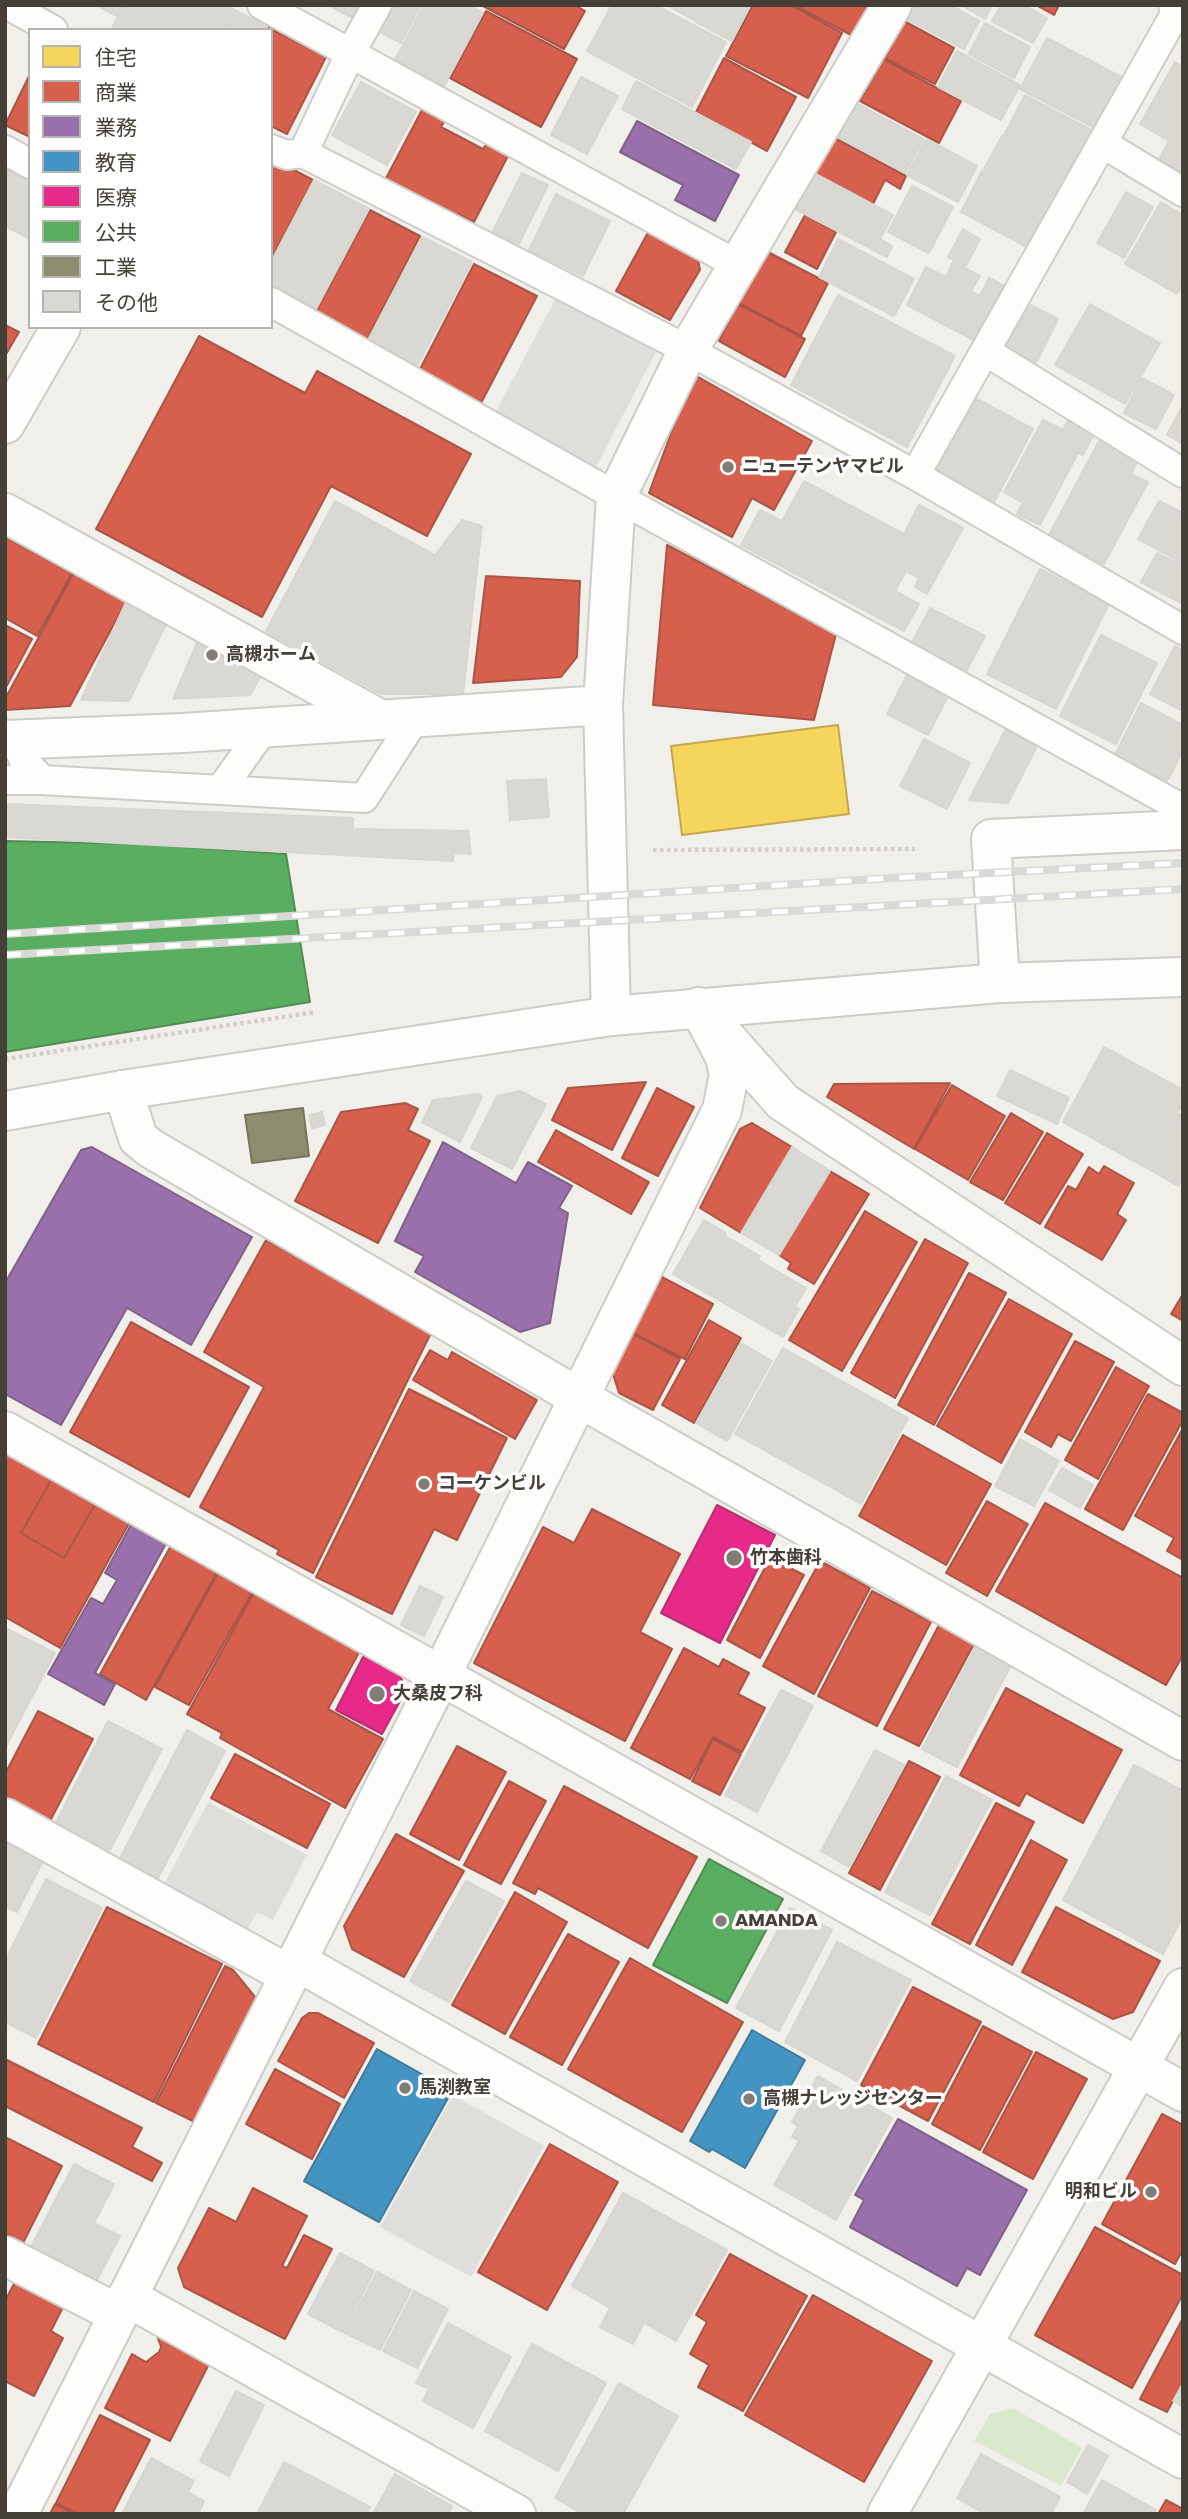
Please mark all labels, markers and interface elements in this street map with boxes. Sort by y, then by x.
legend [28,28,273,329]
text: 住宅 [95,43,137,72]
text: 商業 [95,78,137,107]
text: 業務 [95,113,137,142]
text: 教育 [95,148,137,177]
text: 医療 [95,183,137,212]
text: 公共 [95,218,137,247]
text: 工業 [95,253,137,282]
text: その他 [95,288,158,317]
place label: ニューテンヤマビル [742,456,904,478]
marker: ニューテンヤマビル [720,459,736,475]
place label: 高槻ホーム [226,644,316,666]
marker: 高槻ホーム [204,647,220,663]
place label: コーケンビル [438,1473,546,1495]
marker: コーケンビル [416,1476,432,1492]
place label: 竹本歯科 [750,1547,822,1569]
marker: 竹本歯科 [724,1548,744,1568]
place label: 大桑皮フ科 [393,1683,483,1705]
marker: 大桑皮フ科 [367,1684,387,1704]
place label: AMANDA [735,1910,818,1932]
marker: AMANDA [713,1913,729,1929]
place label: 馬渕教室 [419,2077,491,2099]
marker: 馬渕教室 [397,2080,413,2096]
place label: 高槻ナレッジセンター [763,2088,943,2110]
marker: 高槻ナレッジセンター [741,2091,757,2107]
place label: 明和ビル [1065,2181,1137,2203]
marker: 明和ビル [1143,2184,1159,2200]

